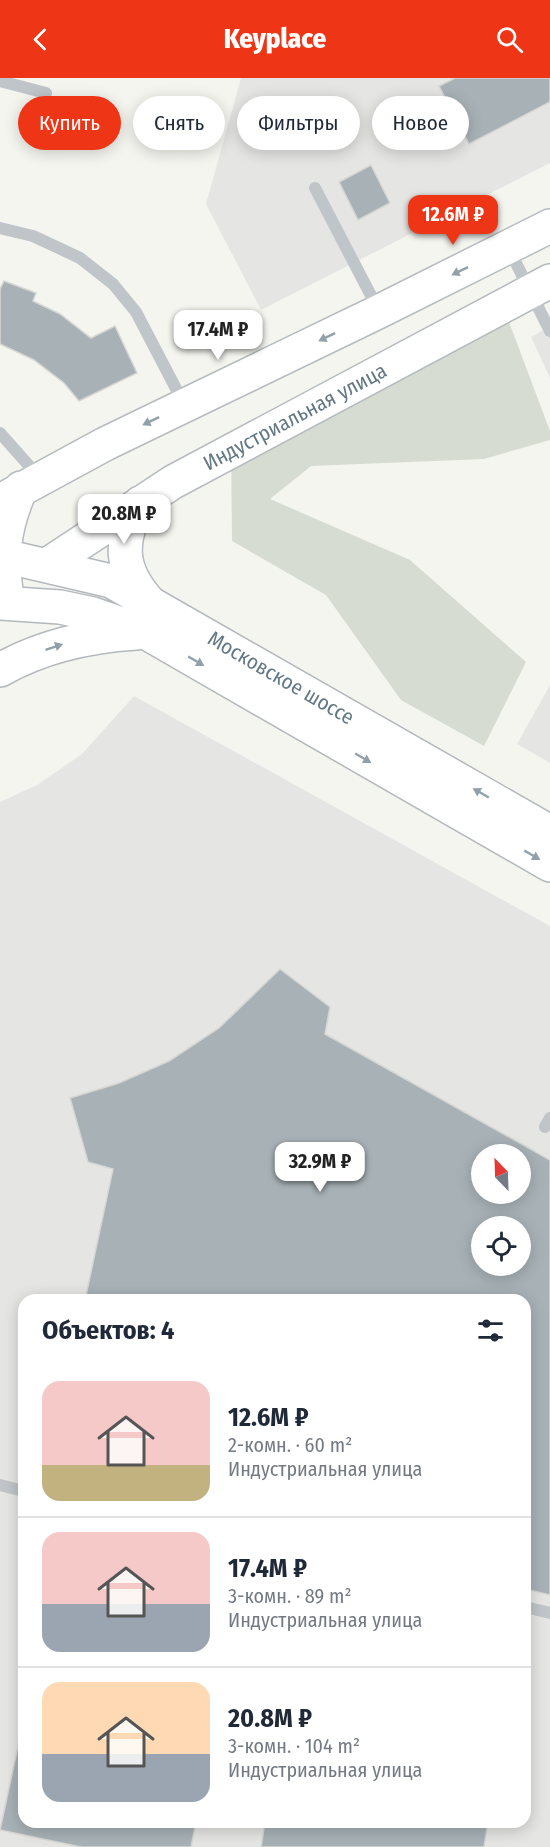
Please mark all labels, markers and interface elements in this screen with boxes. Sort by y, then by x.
icon: back [24,23,57,56]
text: Keyplace [224,23,326,55]
icon: search [493,23,526,56]
chip: Купить [18,96,121,150]
chip: Снять [133,96,225,150]
chip: Фильтры [237,96,360,150]
chip: Новое [372,96,469,150]
pin: 12.6M ₽ [398,195,508,246]
text: 12.6M ₽ [422,202,484,226]
one-way arrow [452,266,469,276]
pin: 17.4M ₽ [163,310,273,361]
text: 17.4M ₽ [188,317,248,341]
one-way arrow [318,332,335,341]
street label: Индустриальная улица [199,358,391,476]
one-way arrow [143,417,160,426]
pin: 20.8M ₽ [69,494,179,545]
text: 20.8M ₽ [92,501,156,525]
street label: Московское шоссе [203,626,359,730]
one-way arrow [45,642,63,651]
one-way arrow [187,656,204,666]
one-way arrow [355,752,371,763]
one-way arrow [473,787,489,798]
one-way arrow [524,850,541,860]
pin: 32.9M ₽ [265,1142,375,1193]
north arrow [471,1144,531,1204]
map controls [471,1144,531,1276]
text: 32.9M ₽ [289,1149,351,1173]
button: locate [471,1216,531,1276]
icon: filters [474,1314,507,1347]
text: Объектов: 4 [42,1315,174,1346]
text: 12.6M ₽ [228,1402,309,1433]
icon: home [90,1405,162,1477]
text: 2-комн. · 60 m² [228,1433,352,1457]
text: Индустриальная улица [228,1457,422,1481]
text: 17.4M ₽ [228,1553,307,1584]
icon: home [90,1556,162,1628]
text: 3-комн. · 89 m² [228,1584,351,1608]
text: Индустриальная улица [228,1608,422,1632]
text: 20.8M ₽ [228,1703,312,1734]
icon: home [90,1706,162,1778]
text: 3-комн. · 104 m² [228,1734,360,1758]
text: Индустриальная улица [228,1758,422,1782]

